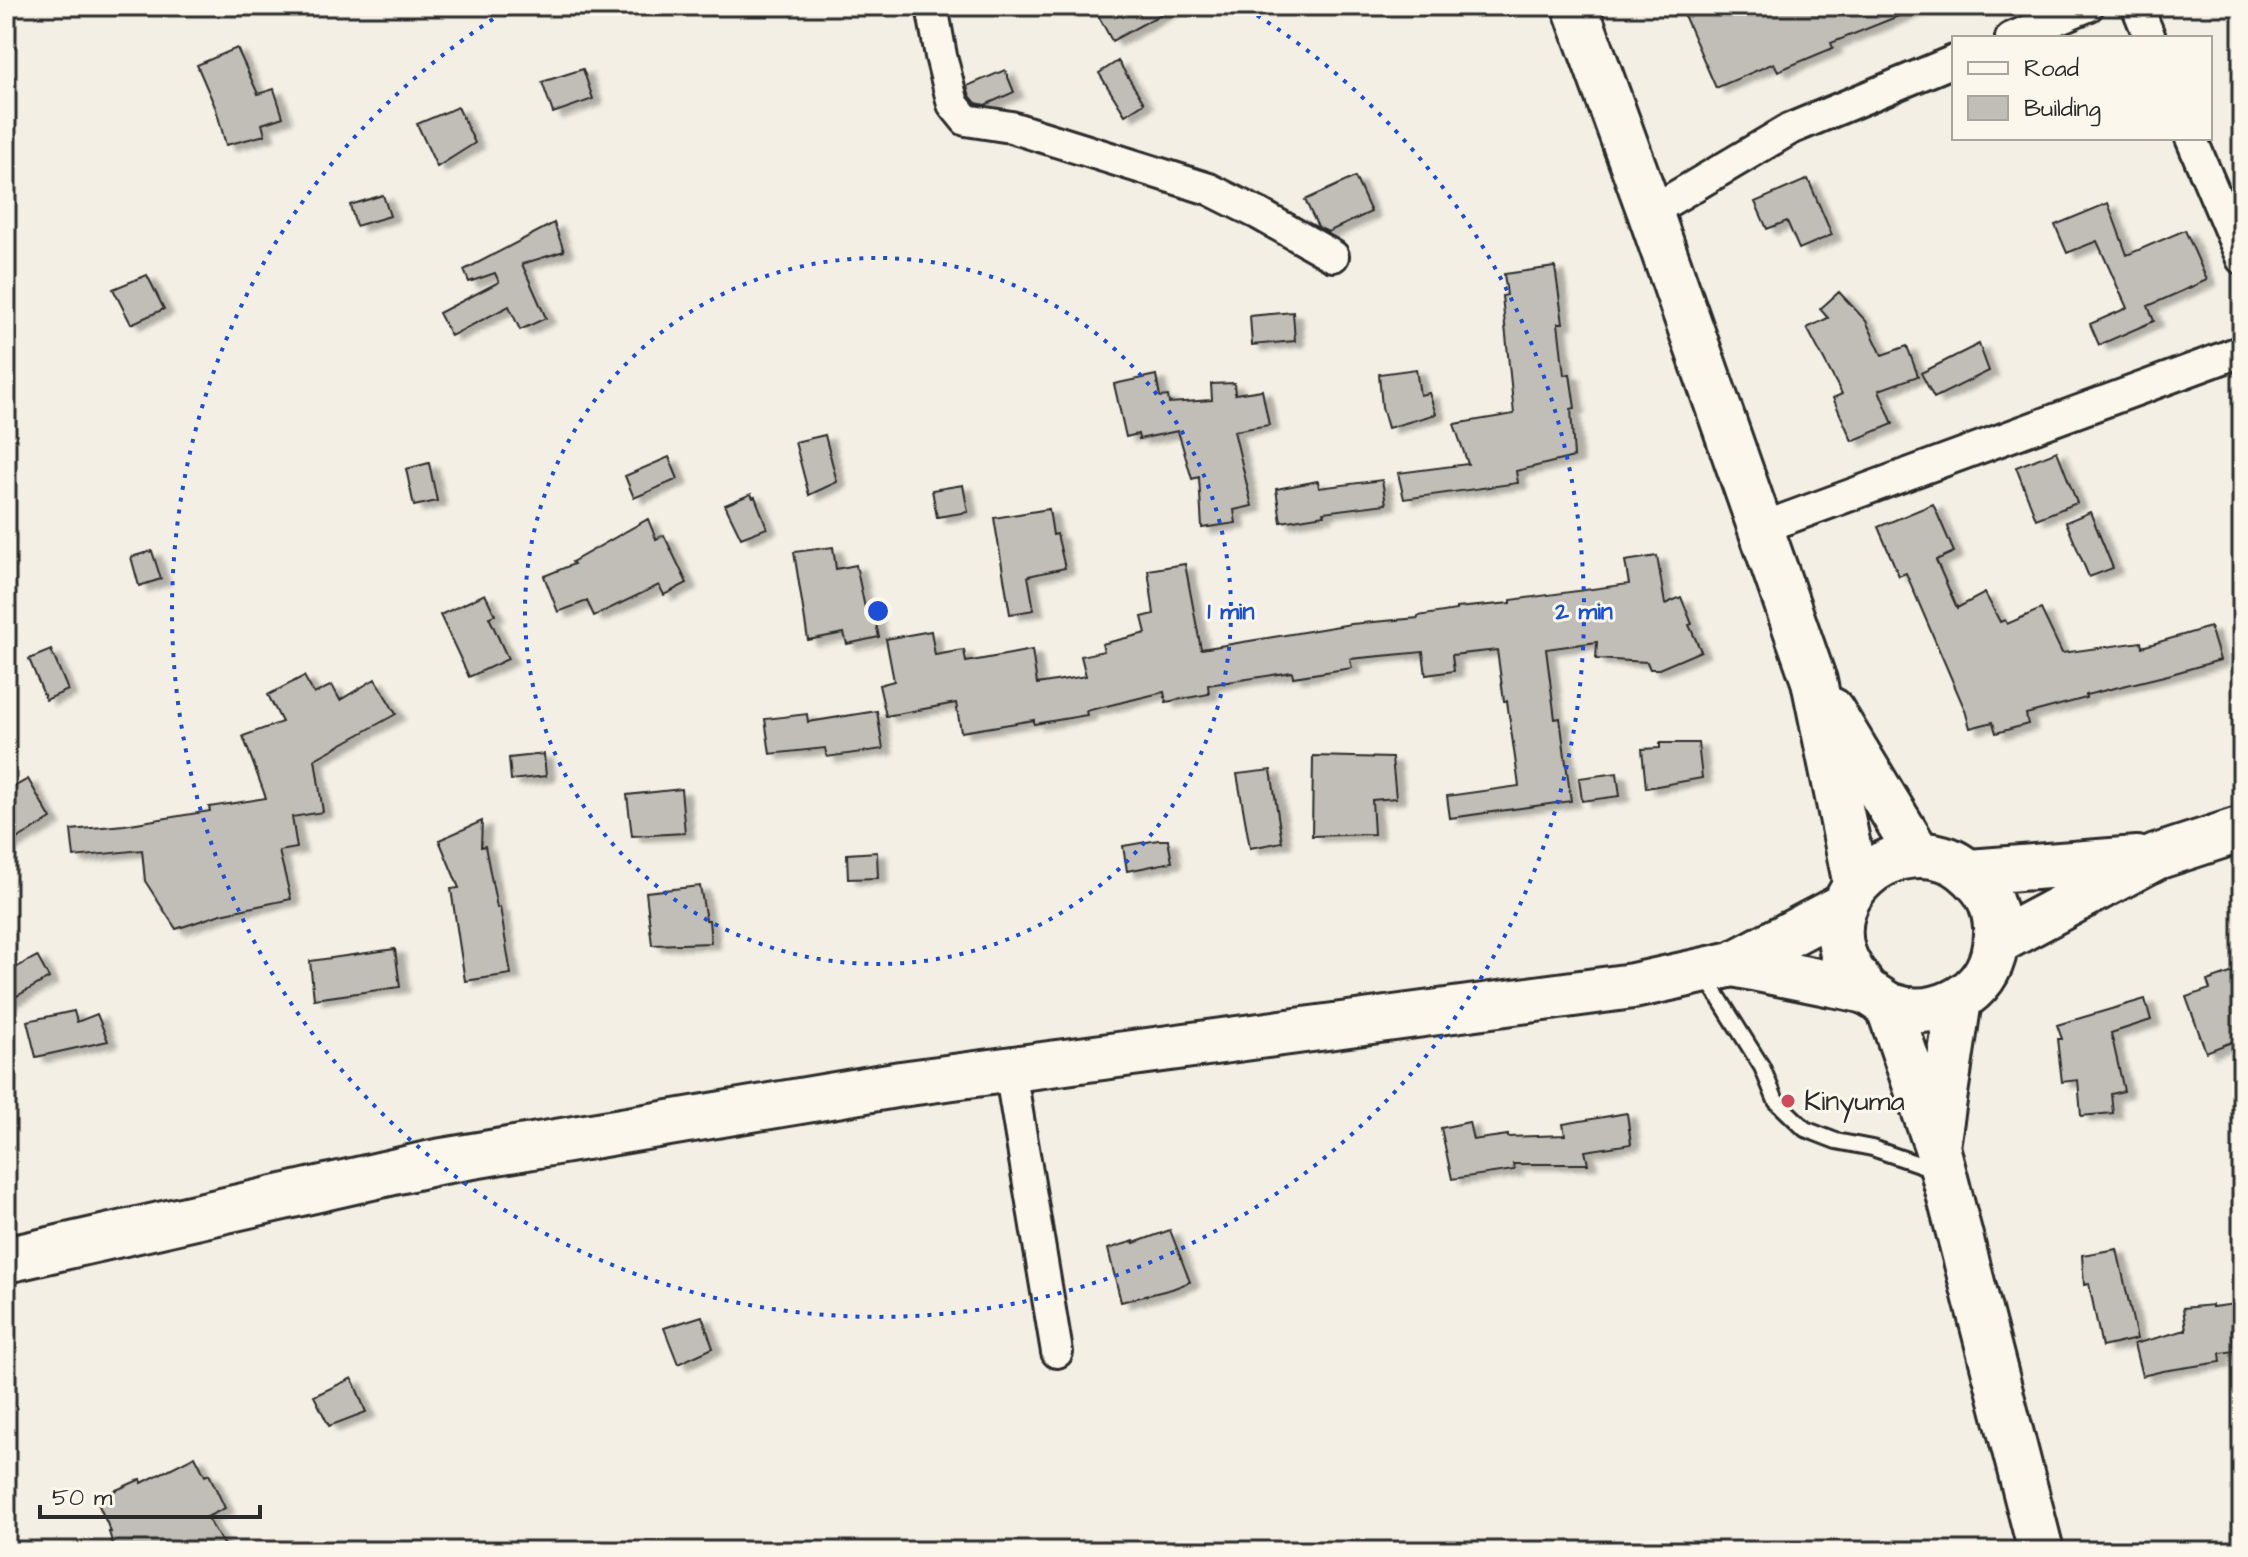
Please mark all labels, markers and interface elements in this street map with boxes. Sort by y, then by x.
legend [1952,36,2212,140]
text: Road [2024,52,2079,86]
text: Building [2024,92,2101,127]
text: 1 min [1208,595,1255,629]
text: 2 min [1554,595,1613,629]
centre of rings [864,597,892,625]
place label: Kinyuma [1804,1082,1905,1123]
marker: Kinyuma [1779,1092,1797,1110]
scale bar [40,1469,260,1519]
text: 50 m [52,1481,113,1515]

